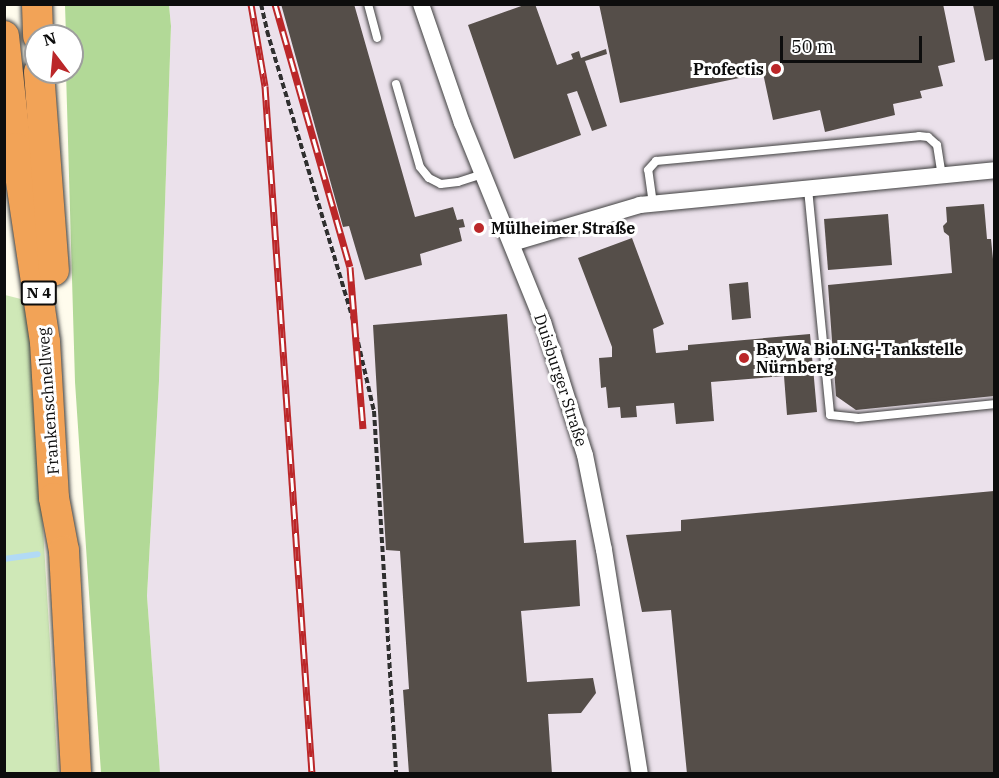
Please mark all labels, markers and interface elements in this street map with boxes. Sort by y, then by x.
north arrow [24,24,84,84]
scale bar [783,24,926,62]
text: N [41,27,58,50]
text: 50 m [791,35,834,58]
place label: Profectis [693,59,764,79]
marker: Profectis [769,62,783,76]
place label: Mülheimer Straße [491,218,635,238]
marker: Mülheimer Straße [472,221,486,235]
road number: N 4 [20,281,58,305]
street label: Duisburger Straße [531,311,591,449]
street label: Frankenschnellweg [33,327,63,475]
place label: BayWa BioLNG-Tankstelle Nürnberg [756,339,963,377]
marker: BayWa BioLNG-Tankstelle Nürnberg [737,351,751,365]

